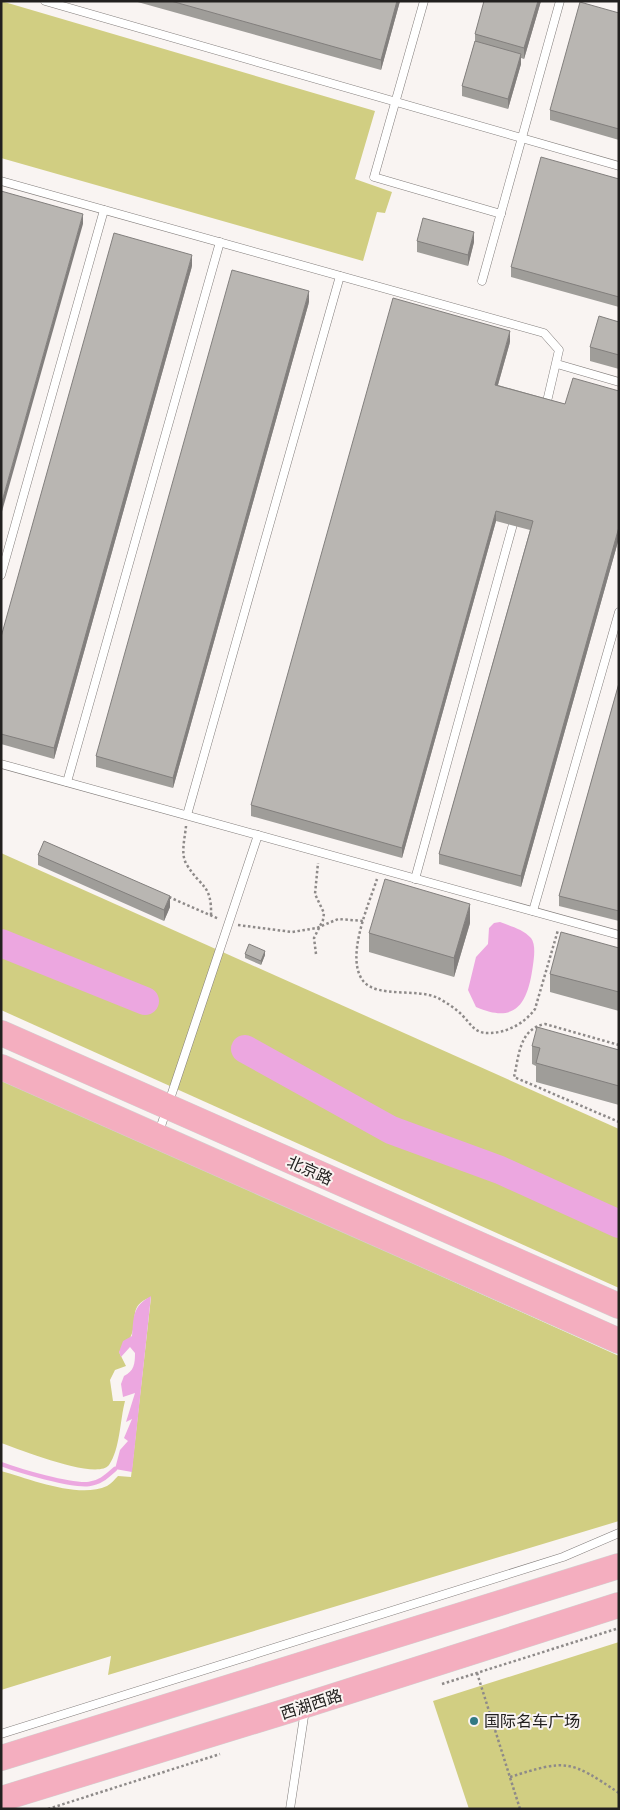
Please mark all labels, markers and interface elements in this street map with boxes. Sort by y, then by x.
street label: 北京路 [284,1150,336,1190]
street label: 西湖西路 [277,1684,345,1724]
place label: 国际名车广场 [484,1710,580,1732]
marker: 国际名车广场 [468,1715,480,1727]

